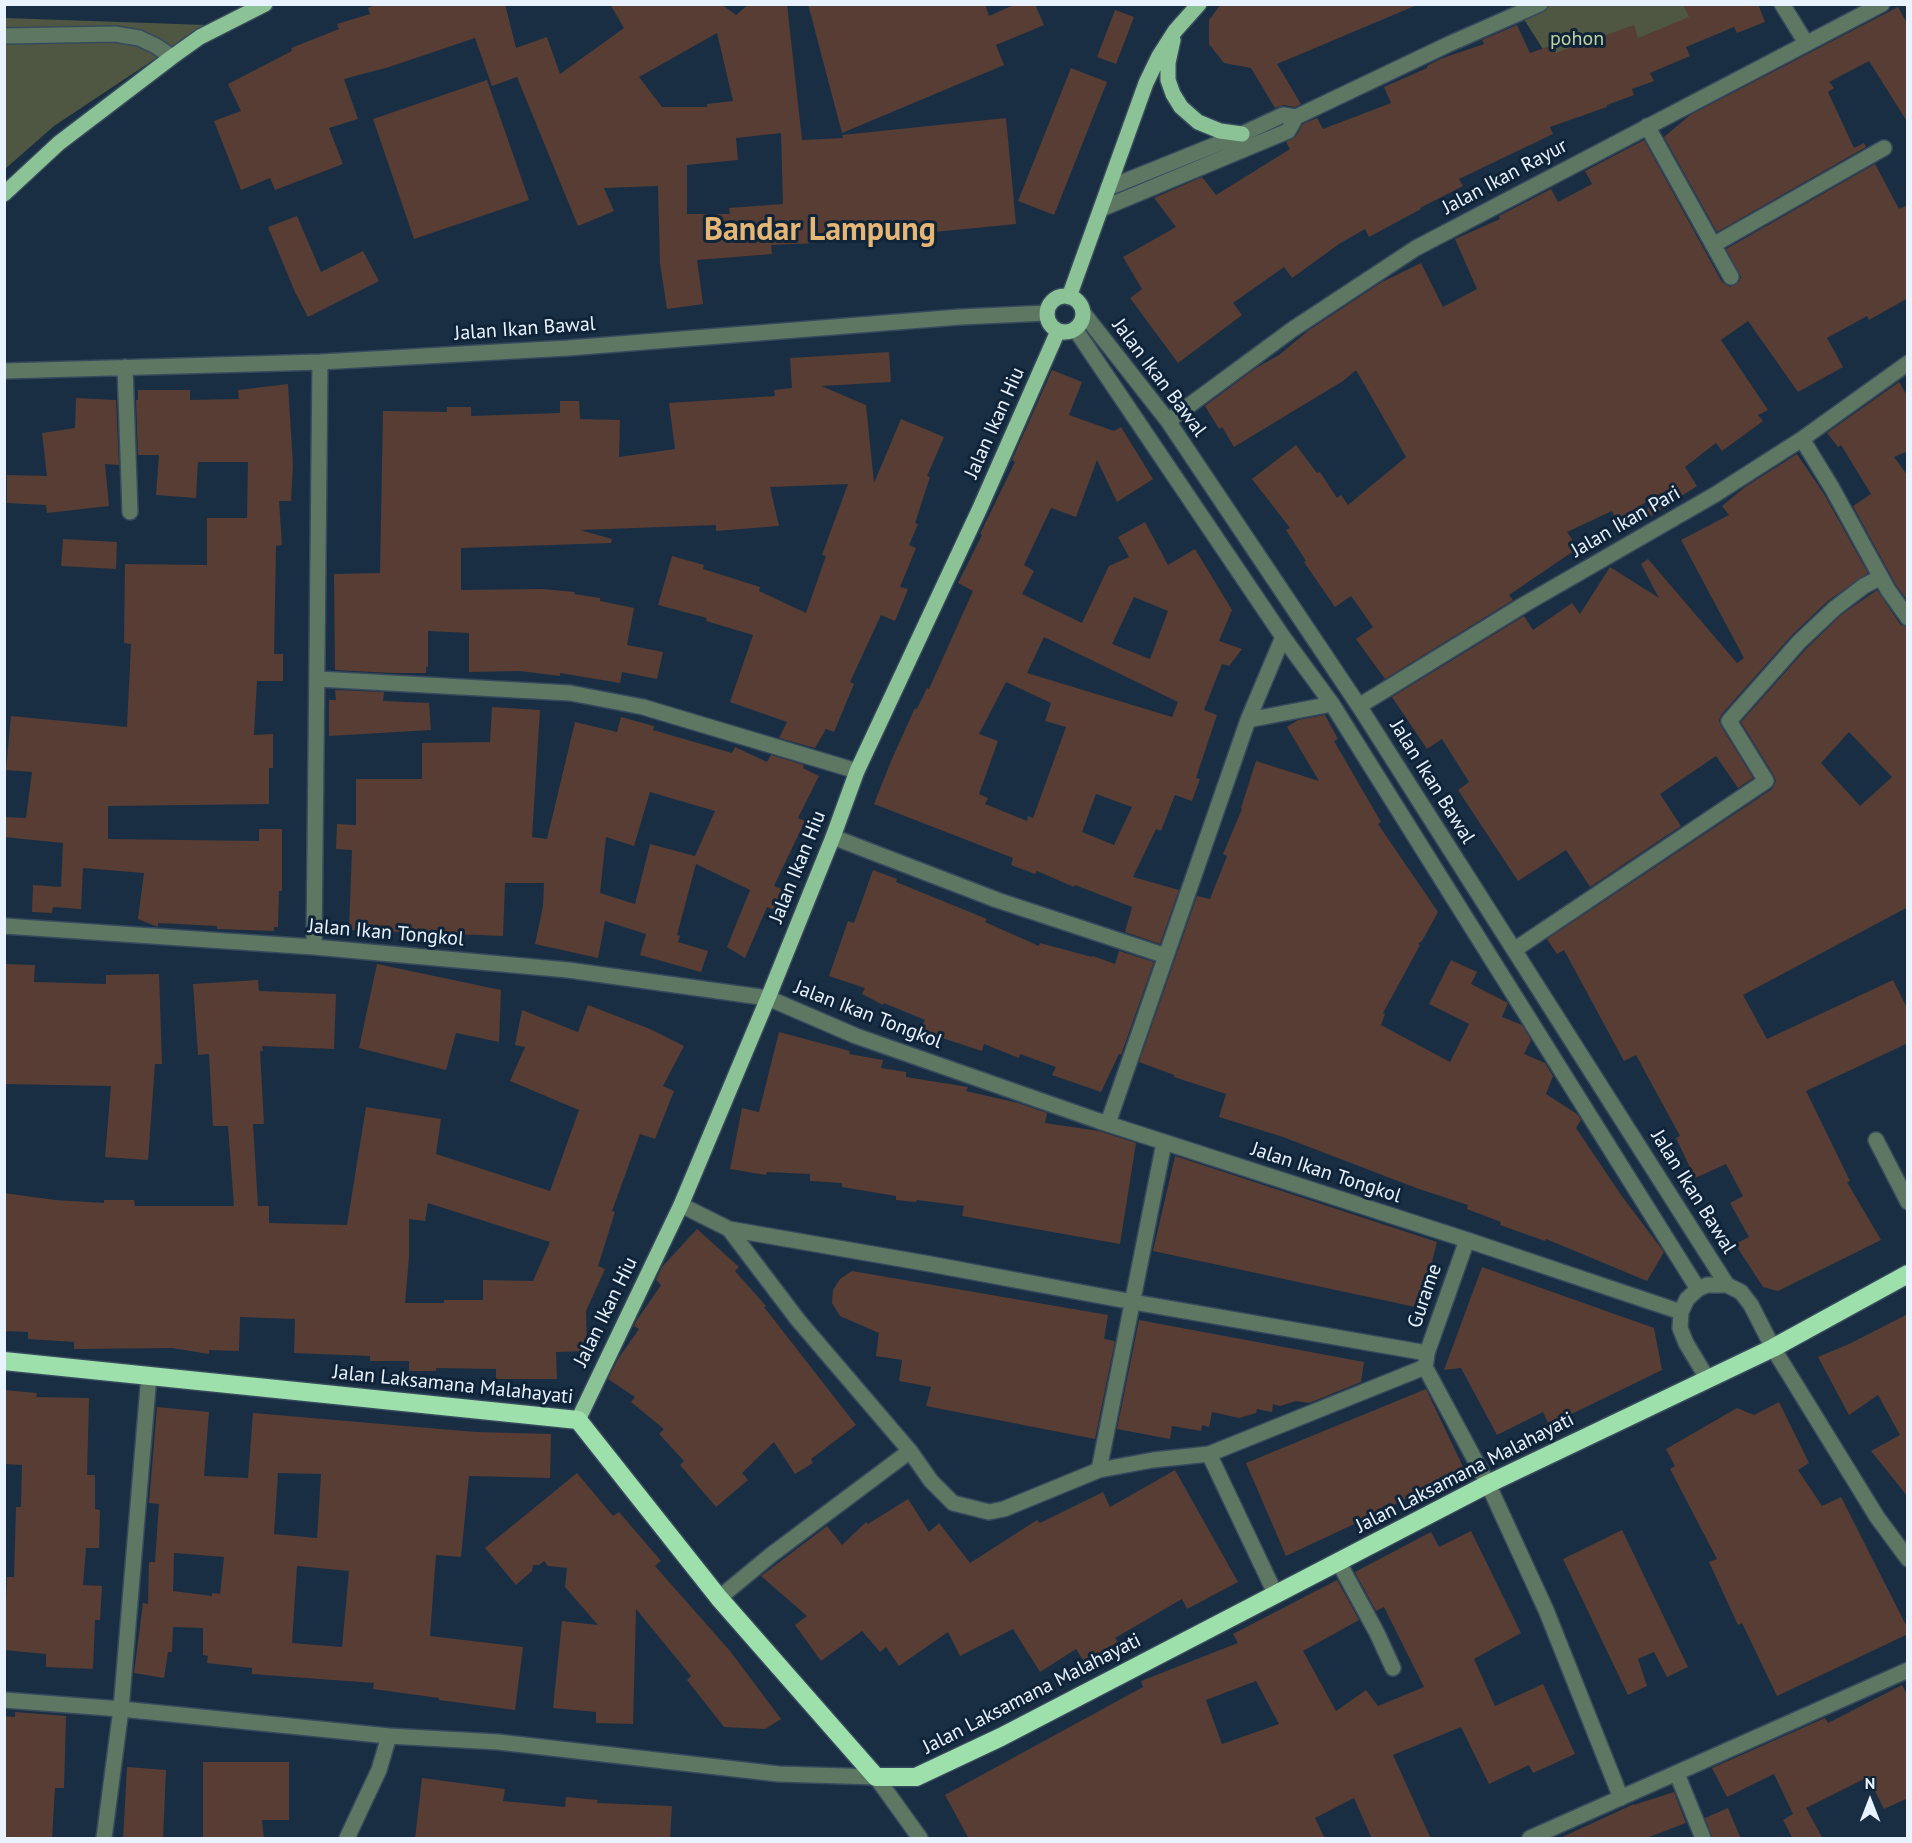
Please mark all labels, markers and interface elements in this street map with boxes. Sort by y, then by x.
park label: pohon [1550,27,1604,51]
street label: Jalan Ikan Rayur [1438,134,1572,220]
district label: Bandar Lampung [704,212,936,250]
street label: Jalan Ikan Bawal [454,312,596,346]
street label: Jalan Ikan Bawal [1107,314,1211,442]
street label: Jalan Ikan Hiu [960,364,1030,482]
street label: Jalan Ikan Pari [1567,481,1685,563]
street label: Jalan Ikan Bawal [1384,716,1480,848]
street label: Jalan Ikan Hiu [765,807,831,927]
street label: Jalan Ikan Tongkol [307,914,465,952]
street label: Jalan Ikan Tongkol [791,976,945,1054]
street label: Jalan Ikan Bawal [1645,1126,1741,1258]
street label: Jalan Ikan Tongkol [1248,1137,1404,1209]
street label: Jalan Ikan Hiu [569,1253,643,1371]
street label: Gurame [1403,1261,1447,1331]
street label: Jalan Laksamana Malahayati [332,1360,574,1410]
street label: Jalan Laksamana Malahayati [1352,1407,1578,1539]
street label: Jalan Laksamana Malahayati [919,1628,1145,1760]
north arrow [1840,1771,1900,1831]
text: N [1865,1773,1875,1793]

